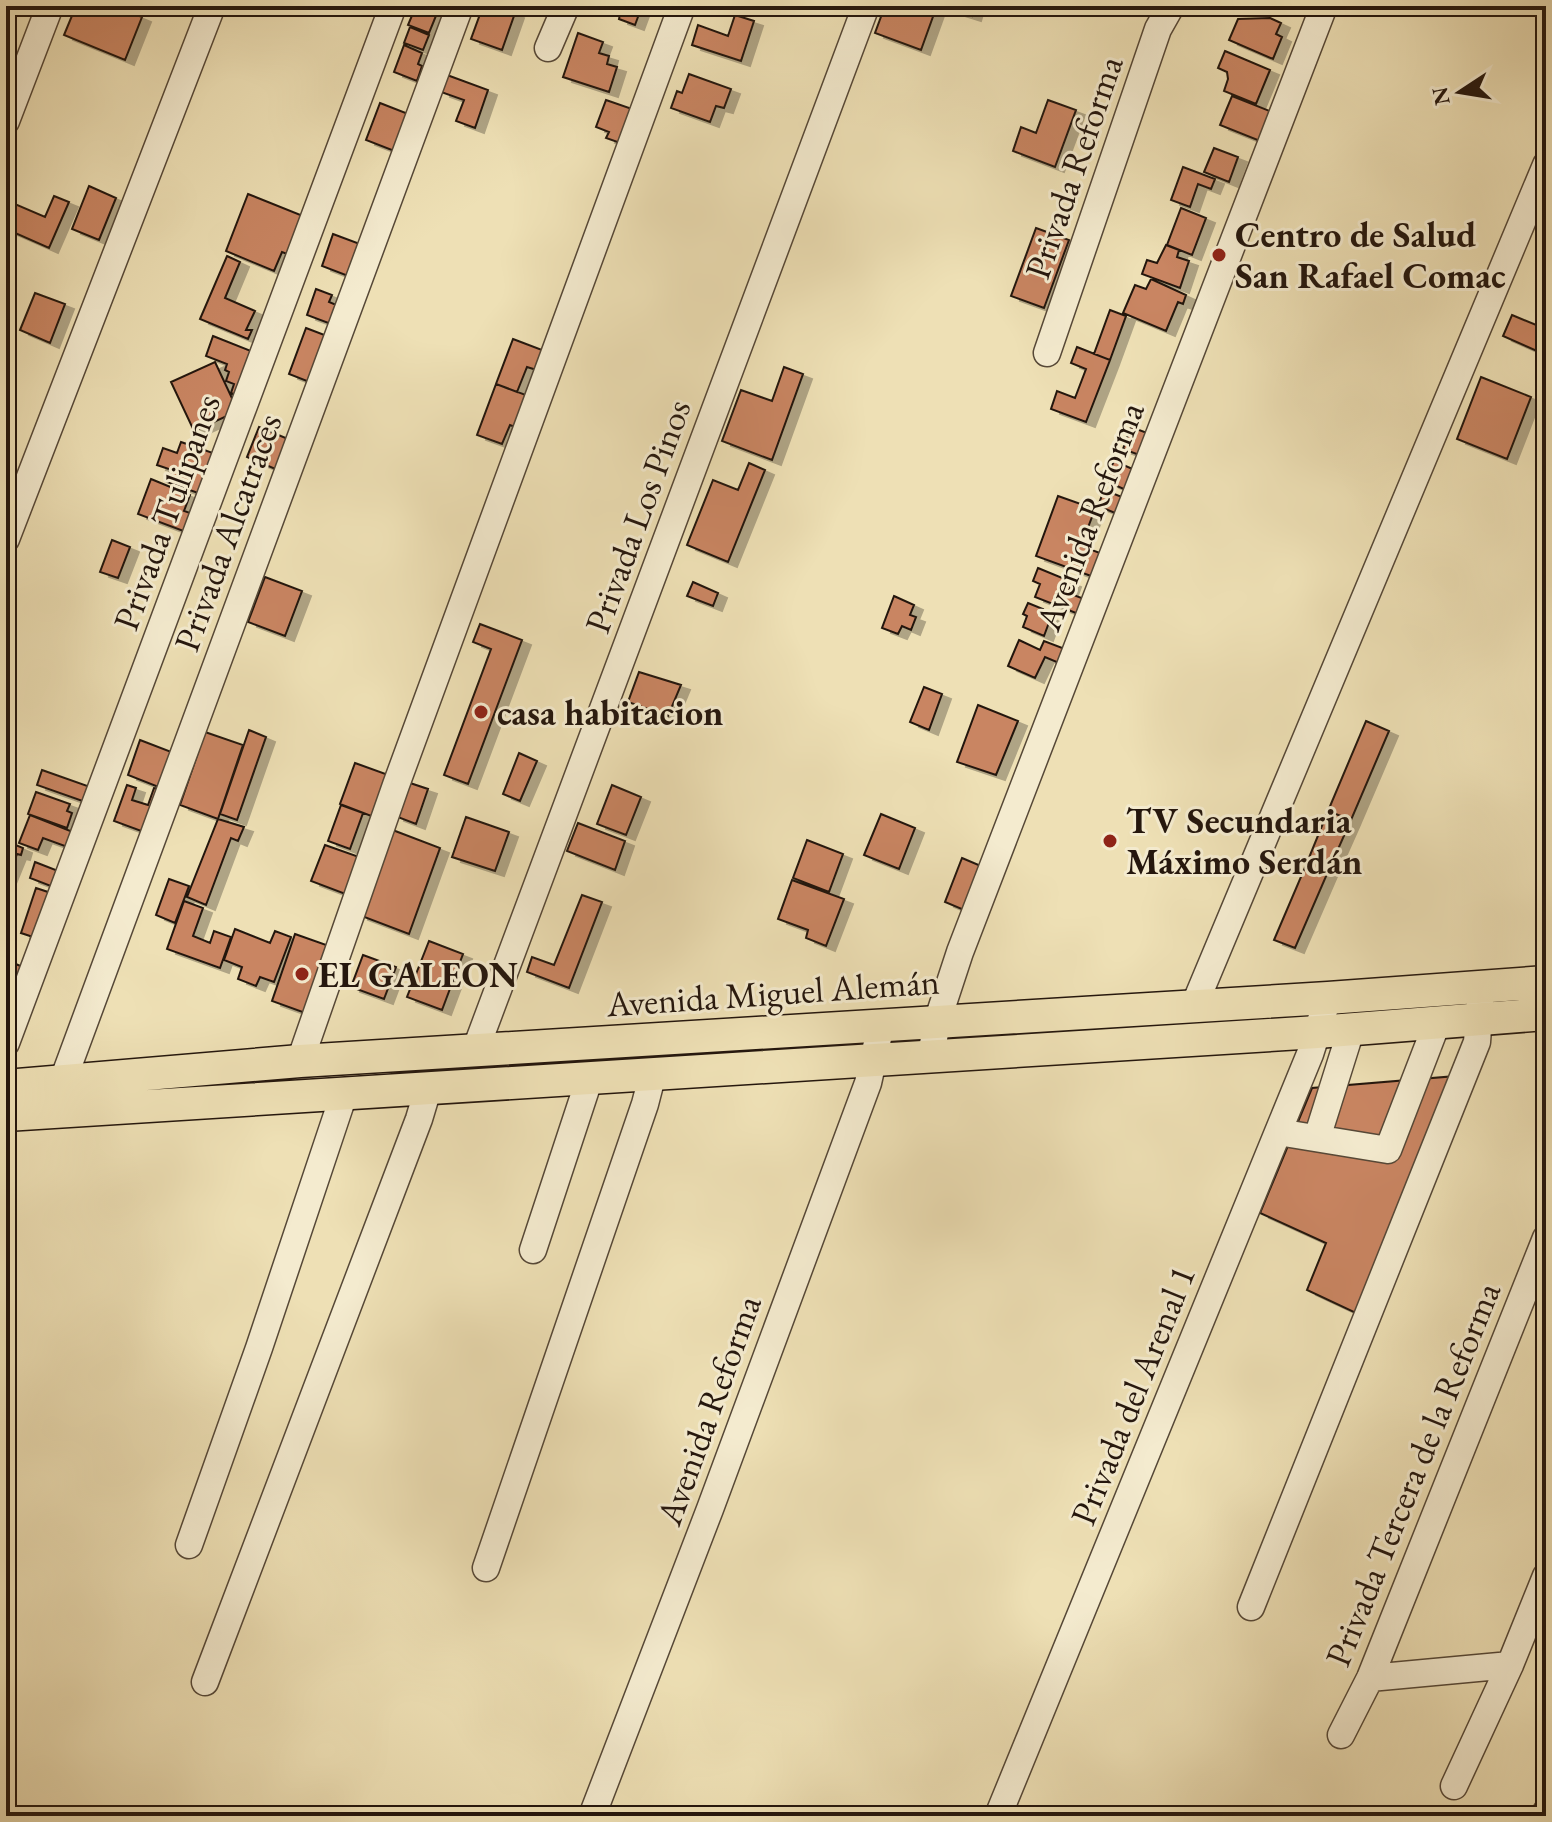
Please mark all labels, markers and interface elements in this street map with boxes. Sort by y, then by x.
street label: Privada Reforma [1013,49,1134,285]
north arrow [1420,52,1500,132]
text: N [1425,84,1457,108]
place label: Centro de Salud San Rafael Comac [1235,211,1506,299]
marker: Centro de Salud San Rafael Comac [1210,246,1228,264]
street label: Privada Tulipanes [102,388,231,637]
street label: Privada Los Pinos [574,393,701,639]
street label: Avenida Reforma [1024,394,1155,638]
street label: Privada Alcatraces [163,407,292,657]
place label: casa habitacion [497,689,723,736]
marker: casa habitacion [472,703,490,721]
place label: TV Secundaria Máximo Serdán [1126,797,1362,885]
marker: TV Secundaria Máximo Serdán [1101,832,1119,850]
place label: EL GALEON [318,951,518,998]
street label: Avenida Miguel Alemán [604,957,941,1028]
marker: EL GALEON [293,965,311,983]
street label: Privada del Arenal 1 [1059,1259,1206,1532]
street label: Privada Tercera de la Reforma [1314,1275,1511,1673]
street label: Avenida Reforma [645,1288,772,1533]

